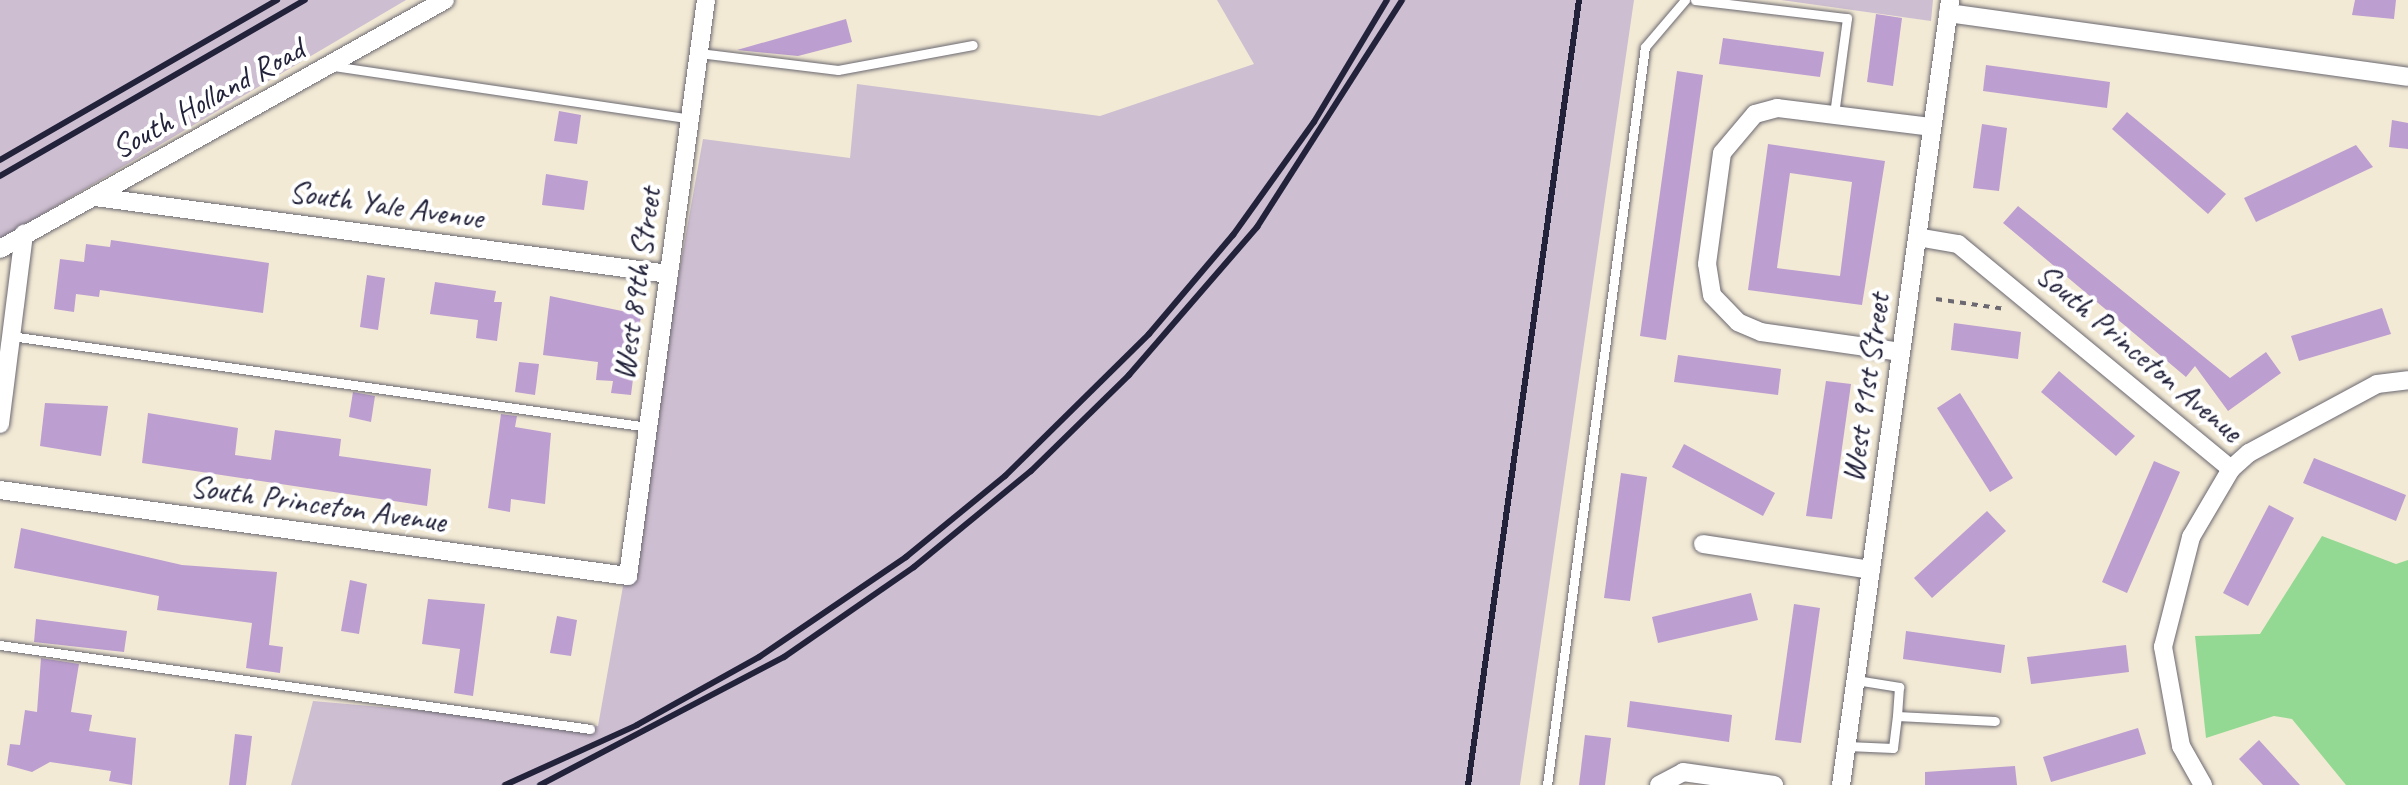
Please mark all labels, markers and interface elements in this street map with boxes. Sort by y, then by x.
street label: South Holland Road [106,31,310,167]
street label: South Yale Avenue [286,172,486,238]
street label: West 89th Street [604,185,670,383]
street label: South Princeton Avenue [2028,255,2250,451]
street label: West 91st Street [1834,291,1898,485]
street label: South Princeton Avenue [188,467,448,541]

